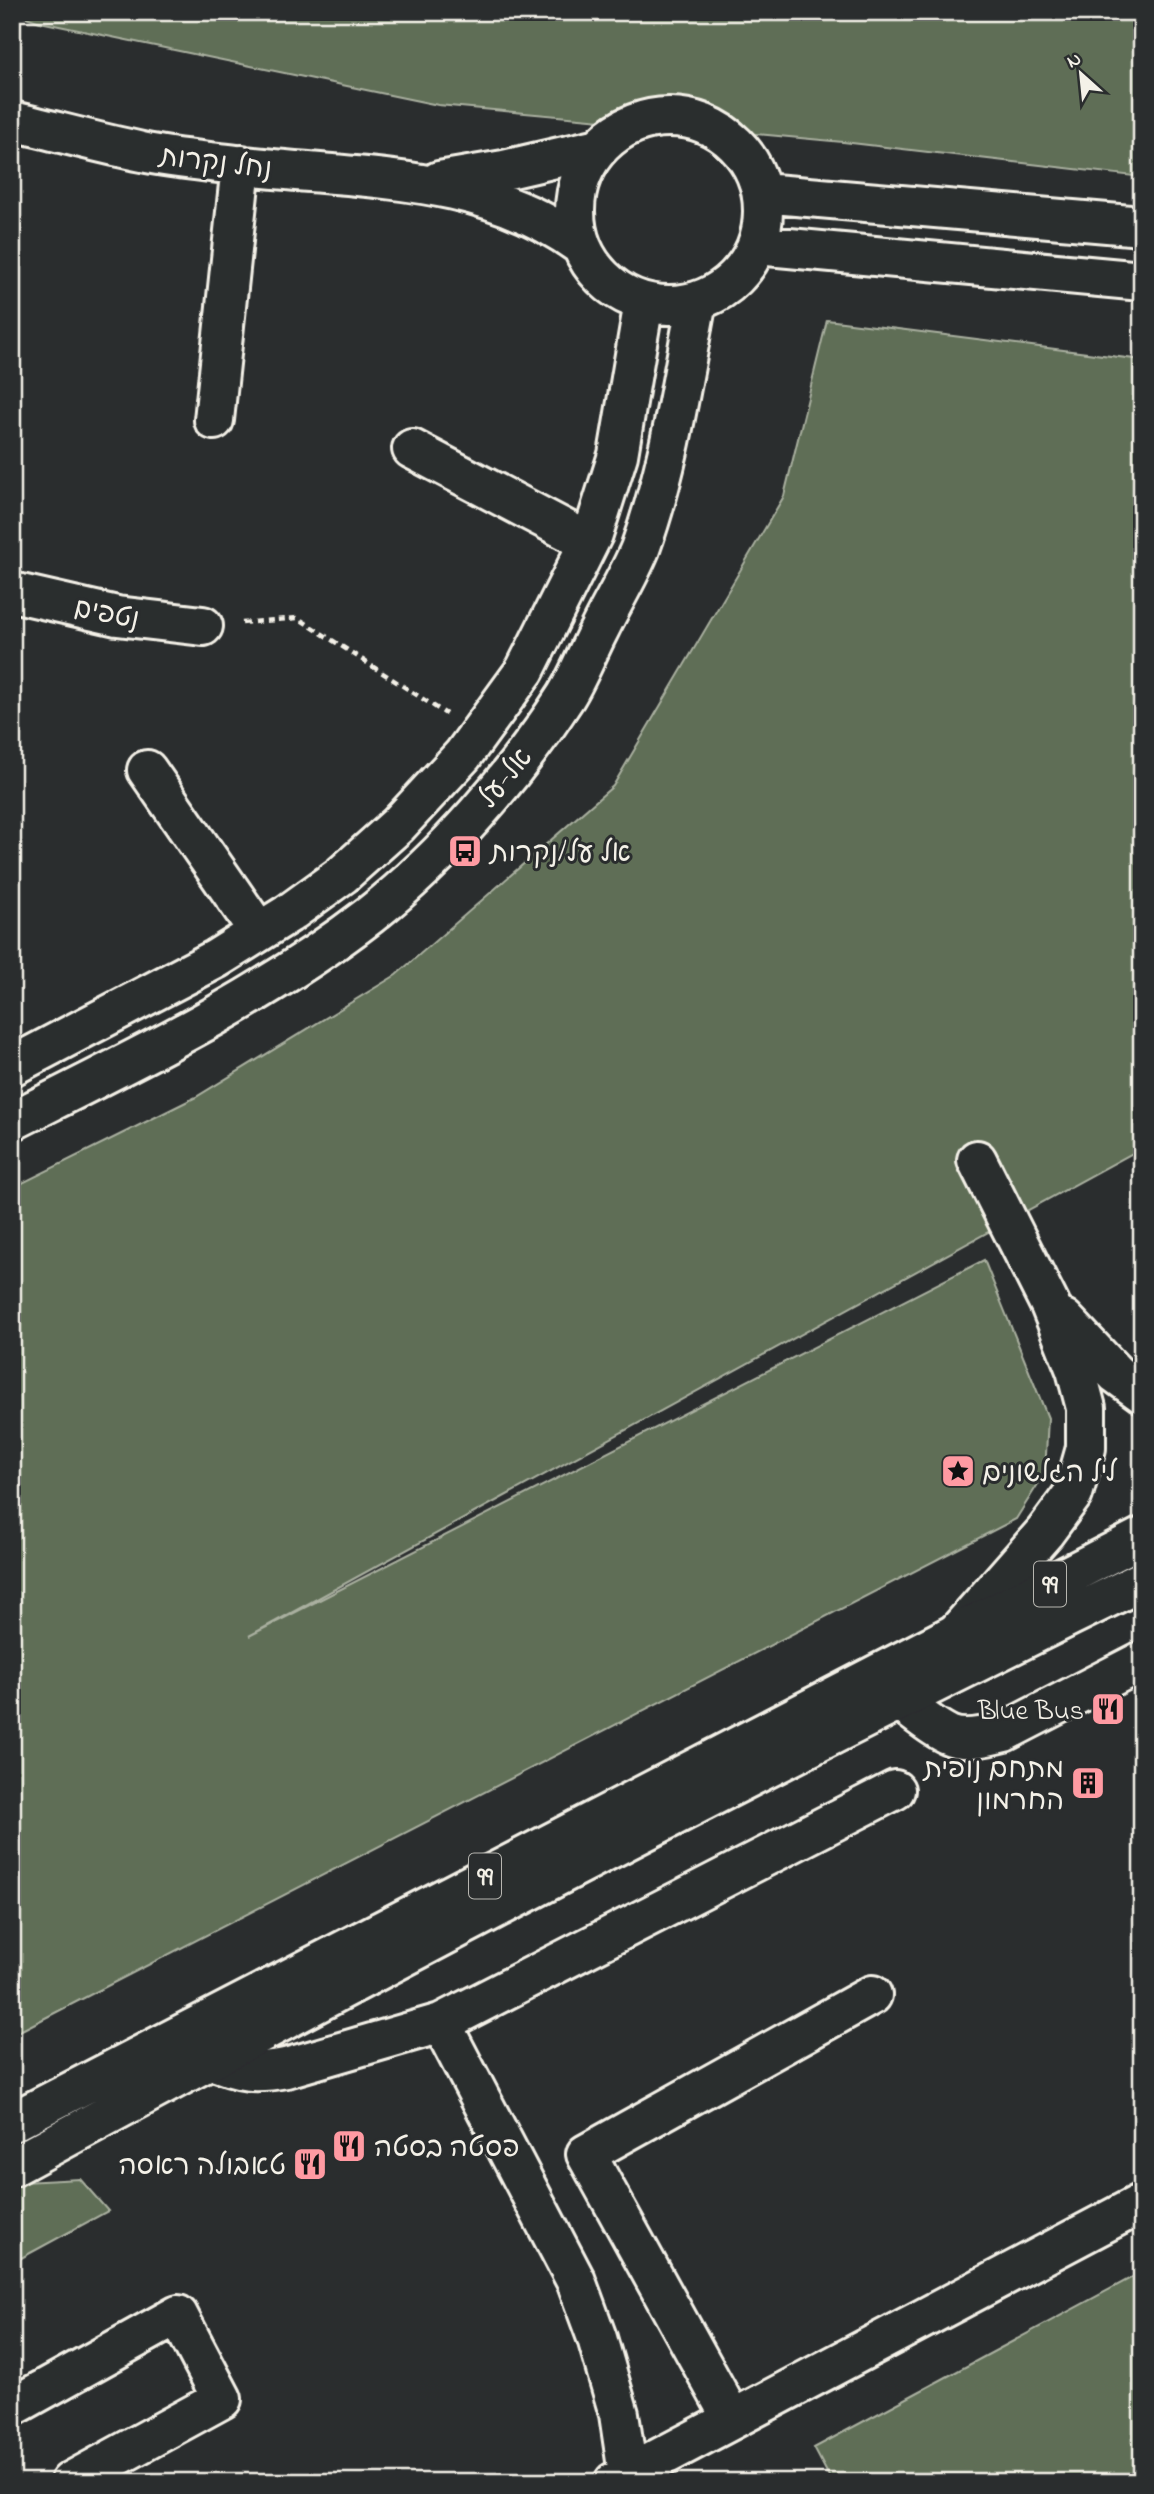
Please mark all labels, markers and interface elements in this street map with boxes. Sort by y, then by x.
north arrow [1046,38,1116,108]
text: N [1063,46,1086,76]
street label: נחל נקרות [155,137,274,192]
street label: נטפים [70,589,143,642]
street label: אל-על [470,740,544,818]
bus stop icon: אל על/נקרות [446,832,484,870]
place label: אל על/נקרות [488,834,631,875]
place icon: ליל הגלשונים [939,1452,977,1490]
place label: ליל הגלשונים [982,1454,1118,1495]
road number: 99 [1034,1562,1066,1606]
restaurant icon: Blue Bus [1089,1690,1127,1728]
place label: Blue Bus [977,1692,1084,1733]
place label: מתחם נופית החרמון [922,1750,1064,1823]
building icon: מתחם נופית החרמון [1069,1764,1107,1802]
road number: 99 [469,1854,501,1898]
restaurant icon: פסטה בסטה [330,2127,368,2165]
place label: פסטה בסטה [374,2129,520,2170]
restaurant icon: טאבולה ראסה [291,2145,329,2183]
place label: טאבולה ראסה [118,2147,286,2188]

